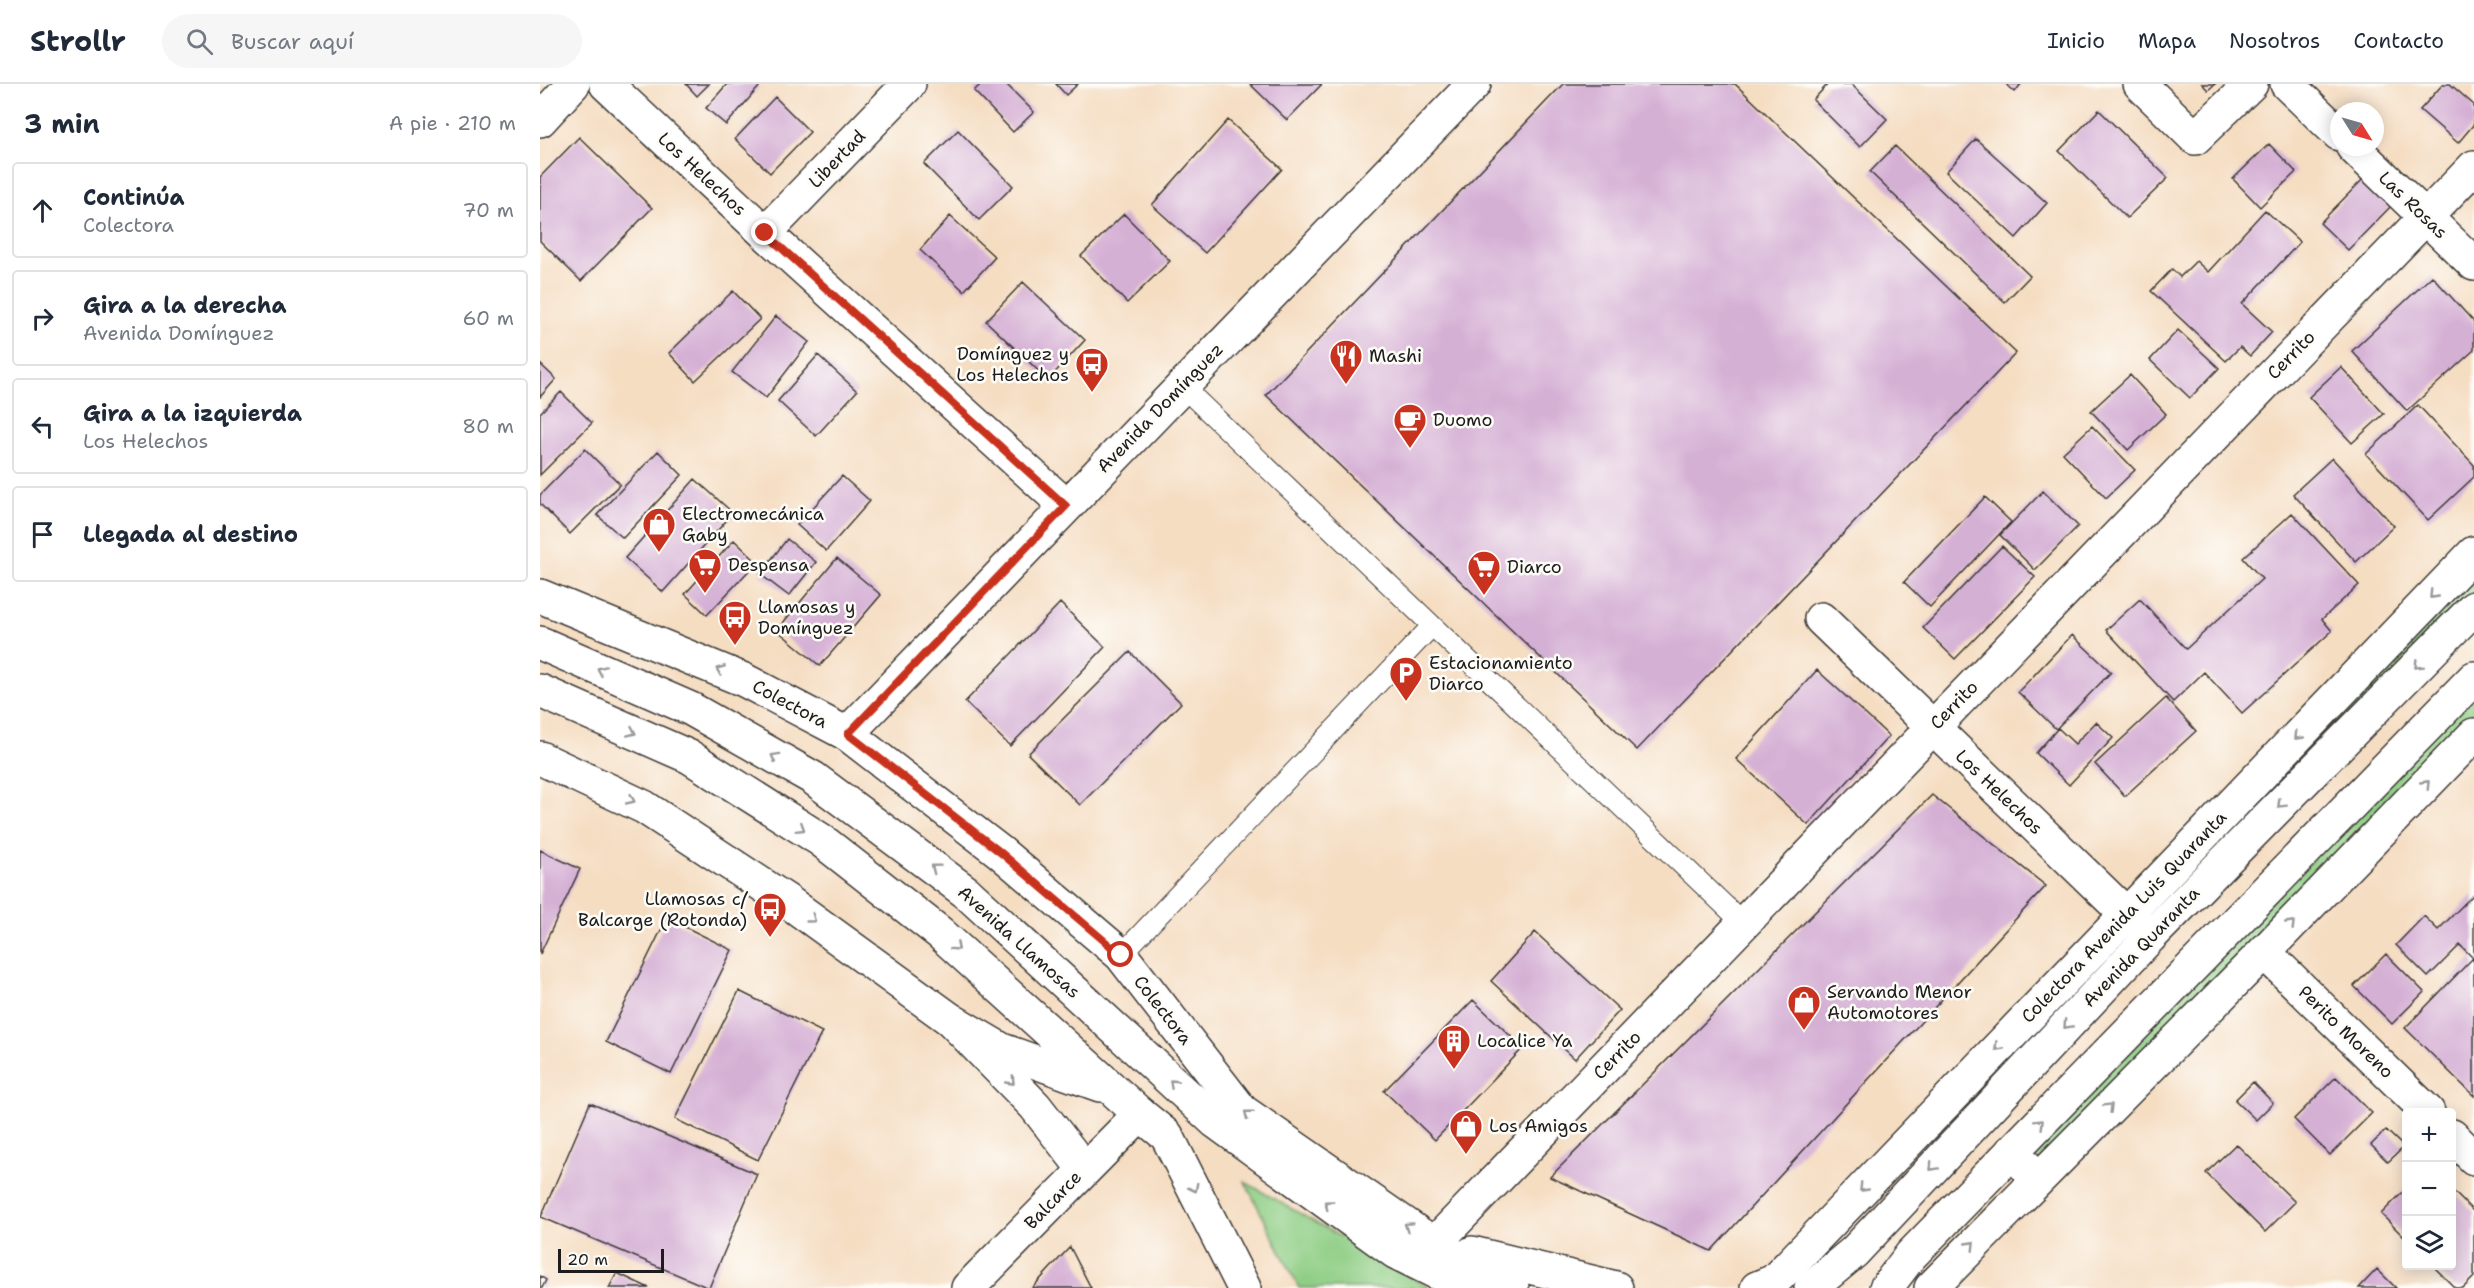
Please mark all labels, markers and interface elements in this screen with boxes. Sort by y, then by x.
search box [162,14,582,68]
text: Strollr [30,22,126,60]
icon: search [183,25,216,58]
text: Buscar aquí [231,27,354,56]
text: Inicio [2047,27,2105,55]
text: Mapa [2138,27,2196,55]
text: Nosotros [2229,27,2320,55]
text: Contacto [2353,27,2444,55]
north arrow [2330,102,2384,156]
text: 3 min [24,106,100,141]
text: A pie · 210 m [389,110,516,136]
street label: Libertad [803,125,871,193]
street label: Los Helechos [653,127,751,221]
street label: Las Rosas [2373,166,2453,244]
text: Continúa [83,183,185,212]
icon: ahead [26,194,59,227]
text: 70 m [462,197,514,223]
text: Colectora [83,212,174,238]
route end [751,219,777,245]
text: Gira a la derecha [83,291,287,320]
icon: right [26,302,59,335]
text: 60 m [462,305,514,331]
text: Avenida Domínguez [83,320,274,346]
street label: Cerrito [2262,325,2320,385]
street label: Avenida Domínguez [1092,338,1228,478]
restaurant icon: Mashi [1328,338,1364,385]
place label: Domínguez y Los Helechos [956,342,1069,387]
place label: Mashi [1369,344,1422,368]
bus stop icon: Domínguez y Los Helechos [1074,346,1110,393]
text: Gira a la izquierda [83,399,302,428]
cafe icon: Duomo [1392,402,1428,449]
place label: Duomo [1433,408,1492,432]
icon: left [26,410,59,443]
text: 80 m [462,413,514,439]
text: Los Helechos [83,428,208,454]
place label: Electromecánica Gaby [682,502,824,547]
shop icon: Electromecánica Gaby [641,506,677,553]
icon: arrive [26,518,59,551]
text: Llegada al destino [83,520,298,549]
supermarket icon: Despensa [687,547,723,594]
supermarket icon: Diarco [1466,549,1502,596]
place label: Despensa [728,553,809,577]
place label: Diarco [1507,555,1562,579]
one-way arrow [2430,588,2441,599]
place label: Llamosas y Domínguez [758,595,855,640]
bus stop icon: Llamosas y Domínguez [717,599,753,646]
place label: Estacionamiento Diarco [1429,651,1573,696]
parking icon: Estacionamiento Diarco [1388,655,1424,702]
one-way arrow [2414,658,2425,668]
one-way arrow [596,665,607,677]
one-way arrow [716,665,727,677]
street label: Colectora [748,674,832,734]
street label: Cerrito [1925,675,1983,735]
one-way arrow [626,724,637,736]
one-way arrow [2294,729,2305,739]
street label: Los Helechos [1950,744,2048,840]
one-way arrow [771,752,781,764]
one-way arrow [2419,780,2430,791]
one-way arrow [625,793,636,805]
one-way arrow [2277,797,2288,807]
street label: Colectora Avenida Luis Quaranta [2016,806,2232,1028]
one-way arrow [795,820,805,832]
one-way arrow [930,865,941,876]
street label: Avenida Llamosas [952,880,1086,1004]
street label: Avenida Quaranta [2077,882,2205,1012]
place label: Llamosas c/ Balcarge (Rotonda) [578,887,749,932]
bus stop icon: Llamosas c/ Balcarge (Rotonda) [752,891,788,938]
one-way arrow [805,912,816,923]
one-way arrow [2283,921,2294,932]
one-way arrow [949,940,959,951]
route start [1107,941,1133,967]
street label: Colectora [1128,970,1198,1050]
place label: Servando Menor Automotores [1827,980,1972,1025]
street label: Perito Moreno [2293,980,2399,1084]
shop icon: Servando Menor Automotores [1786,984,1822,1031]
one-way arrow [2063,1018,2074,1029]
building icon: Localice Ya [1436,1023,1472,1070]
street label: Cerrito [1588,1025,1646,1085]
place label: Localice Ya [1477,1029,1572,1053]
one-way arrow [1995,1040,2006,1051]
one-way arrow [1003,1074,1014,1085]
one-way arrow [1170,1079,1180,1090]
one-way arrow [2102,1104,2113,1114]
shop icon: Los Amigos [1448,1108,1484,1155]
map controls [2402,1108,2456,1270]
button: + [2402,1108,2456,1162]
one-way arrow [1244,1111,1255,1122]
place label: Los Amigos [1489,1114,1588,1138]
one-way arrow [2032,1119,2043,1130]
one-way arrow [1929,1161,1940,1171]
button: − [2402,1162,2456,1216]
street label: Balcarce [1019,1165,1087,1235]
one-way arrow [1860,1180,1871,1191]
one-way arrow [1186,1181,1198,1192]
one-way arrow [1324,1200,1335,1211]
button: layers [2402,1216,2456,1270]
one-way arrow [1403,1222,1414,1233]
one-way arrow [1964,1242,1975,1253]
scale bar [558,1246,664,1274]
text: 20 m [567,1249,608,1270]

